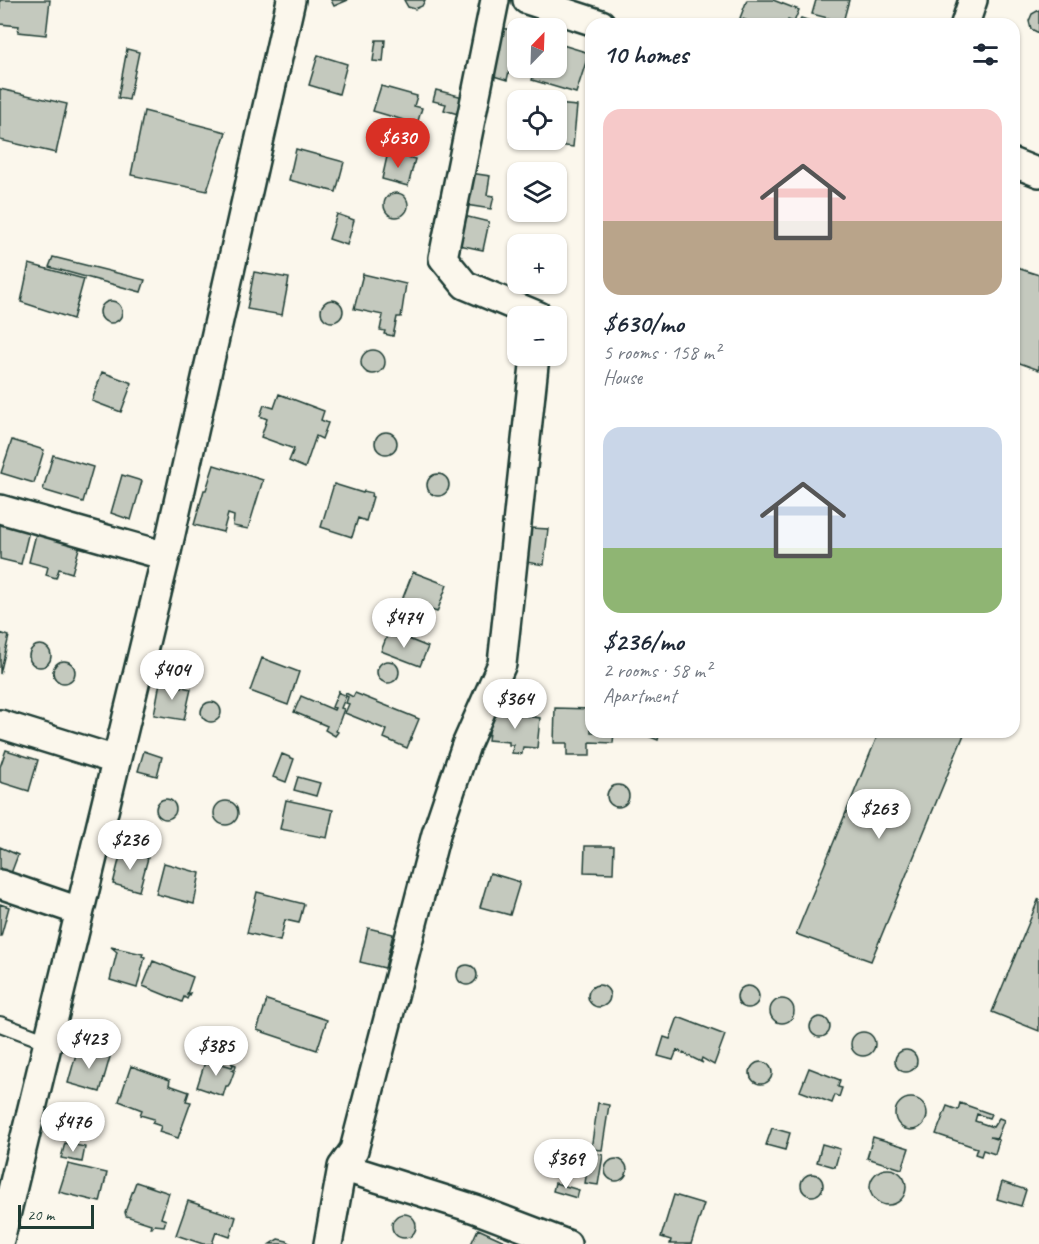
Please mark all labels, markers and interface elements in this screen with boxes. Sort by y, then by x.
north arrow [507,18,567,78]
map controls [507,18,567,366]
text: 10 homes [603,38,688,71]
icon: filters [969,38,1002,71]
button: locate [507,90,567,150]
pin: $630 [362,118,434,169]
text: $630 [380,125,416,150]
icon: home [749,148,857,256]
button: layers [507,162,567,222]
button: + [507,234,567,294]
button: − [507,306,567,366]
text: $630/mo [603,307,684,340]
text: 5 rooms · 158 m² [603,340,720,365]
text: House [603,365,642,390]
icon: home [749,466,857,574]
pin: $474 [368,598,440,649]
text: $474 [386,605,422,630]
text: $236/mo [603,625,684,658]
pin: $404 [136,650,208,701]
text: $404 [154,657,190,682]
text: 2 rooms · 58 m² [603,658,711,683]
pin: $364 [479,679,551,730]
text: Apartment [603,683,676,708]
text: $364 [497,686,533,711]
pin: $263 [843,789,915,840]
text: $263 [861,796,897,821]
pin: $236 [94,820,166,871]
text: $236 [112,827,148,852]
pin: $423 [53,1019,125,1070]
text: $423 [71,1026,107,1051]
pin: $385 [180,1026,252,1077]
text: $385 [198,1033,234,1058]
pin: $476 [37,1102,109,1153]
text: $476 [55,1109,91,1134]
pin: $369 [530,1139,602,1190]
text: $369 [548,1146,584,1171]
scale bar [18,1202,94,1230]
text: 20 m [27,1205,54,1225]

